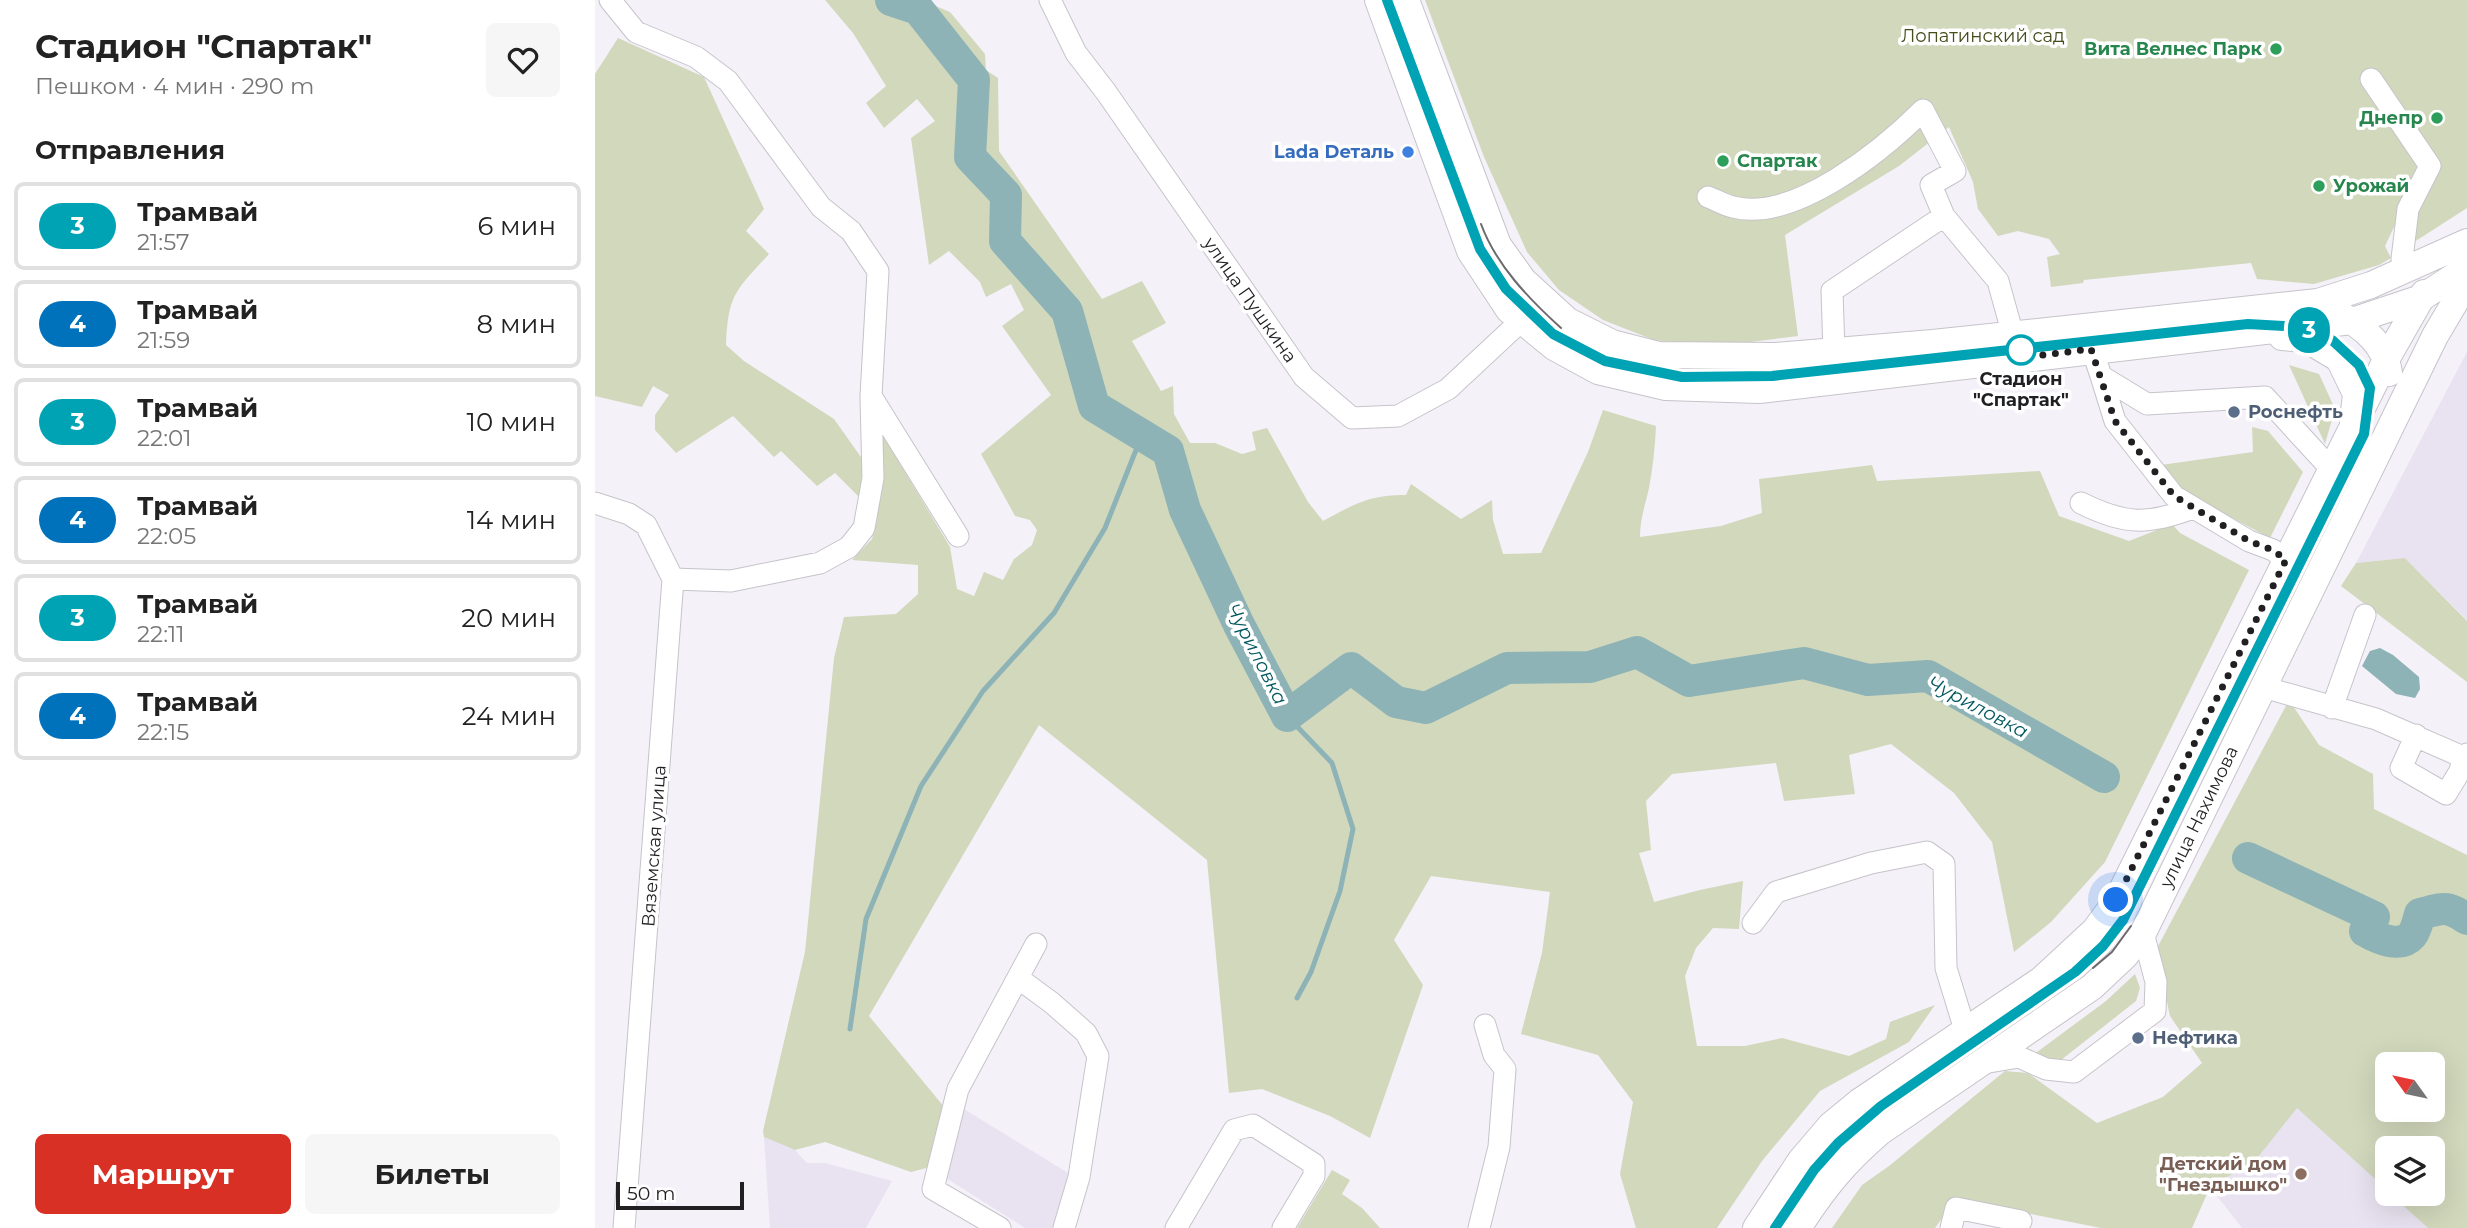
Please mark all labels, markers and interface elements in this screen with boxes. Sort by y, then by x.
button: heart [486,23,560,97]
park label: Лопатинский сад [1901,25,2065,47]
text: Стадион "Спартак" [35,26,372,66]
place label: Вита Велнес Парк [2084,38,2262,60]
marker: Вита Велнес Парк [2268,41,2284,57]
text: Пешком · 4 мин · 290 m [35,72,314,100]
place label: Днепр [2359,107,2423,129]
marker: Днепр [2429,110,2445,126]
text: Отправления [35,134,225,166]
place label: Lada Dеталь [1274,141,1394,163]
marker: Lada Dеталь [1400,144,1416,160]
place label: Спартак [1737,150,1818,172]
marker: Спартак [1715,153,1731,169]
place label: Урожай [2333,175,2409,197]
marker: Урожай [2311,178,2327,194]
text: Трамвай [137,196,258,228]
text: 6 мин [477,210,556,242]
text: 3 [70,211,85,240]
text: 21:57 [137,228,190,256]
street label: улица Пушкина [1198,232,1301,367]
text: Трамвай [137,294,258,326]
line badge: 3 [2286,307,2332,353]
text: 8 мин [477,308,556,340]
text: 4 [69,309,86,338]
text: 3 [2302,315,2316,344]
text: 21:59 [137,326,190,354]
marker: Стадион "Спартак" [2006,335,2036,365]
place label: Стадион "Спартак" [1973,368,2069,411]
text: Трамвай [137,392,258,424]
place label: Роснефть [2248,401,2343,423]
marker: Роснефть [2226,404,2242,420]
text: 10 мин [467,406,556,438]
text: 3 [70,407,85,436]
text: 22:01 [137,424,192,452]
text: Трамвай [137,490,258,522]
text: 14 мин [467,504,556,536]
text: 4 [69,505,86,534]
text: 22:05 [137,522,196,550]
text: Трамвай [137,588,258,620]
water label: Чуриловка [1222,600,1292,708]
text: 20 мин [461,602,556,634]
text: 3 [70,603,85,632]
text: 22:11 [137,620,185,648]
water label: Чуриловка [1924,671,2032,743]
text: Трамвай [137,686,258,718]
text: 24 мин [462,700,556,732]
text: 4 [69,701,86,730]
text: 22:15 [137,718,189,746]
street label: улица Нахимова [2155,742,2243,892]
street label: Вяземская улица [637,764,671,928]
your location [2098,882,2133,917]
place label: Нефтика [2152,1027,2238,1049]
marker: Нефтика [2130,1030,2146,1046]
north arrow [2375,1052,2445,1122]
map controls [2375,1052,2445,1206]
button: Маршрут [35,1134,291,1214]
button: Билеты [305,1134,560,1214]
button: layers [2375,1136,2445,1206]
place label: Детский дом "Гнездышко" [2159,1153,2287,1196]
marker: Детский дом "Гнездышко" [2293,1166,2309,1182]
scale bar [616,1179,744,1211]
text: 50 m [627,1182,675,1205]

